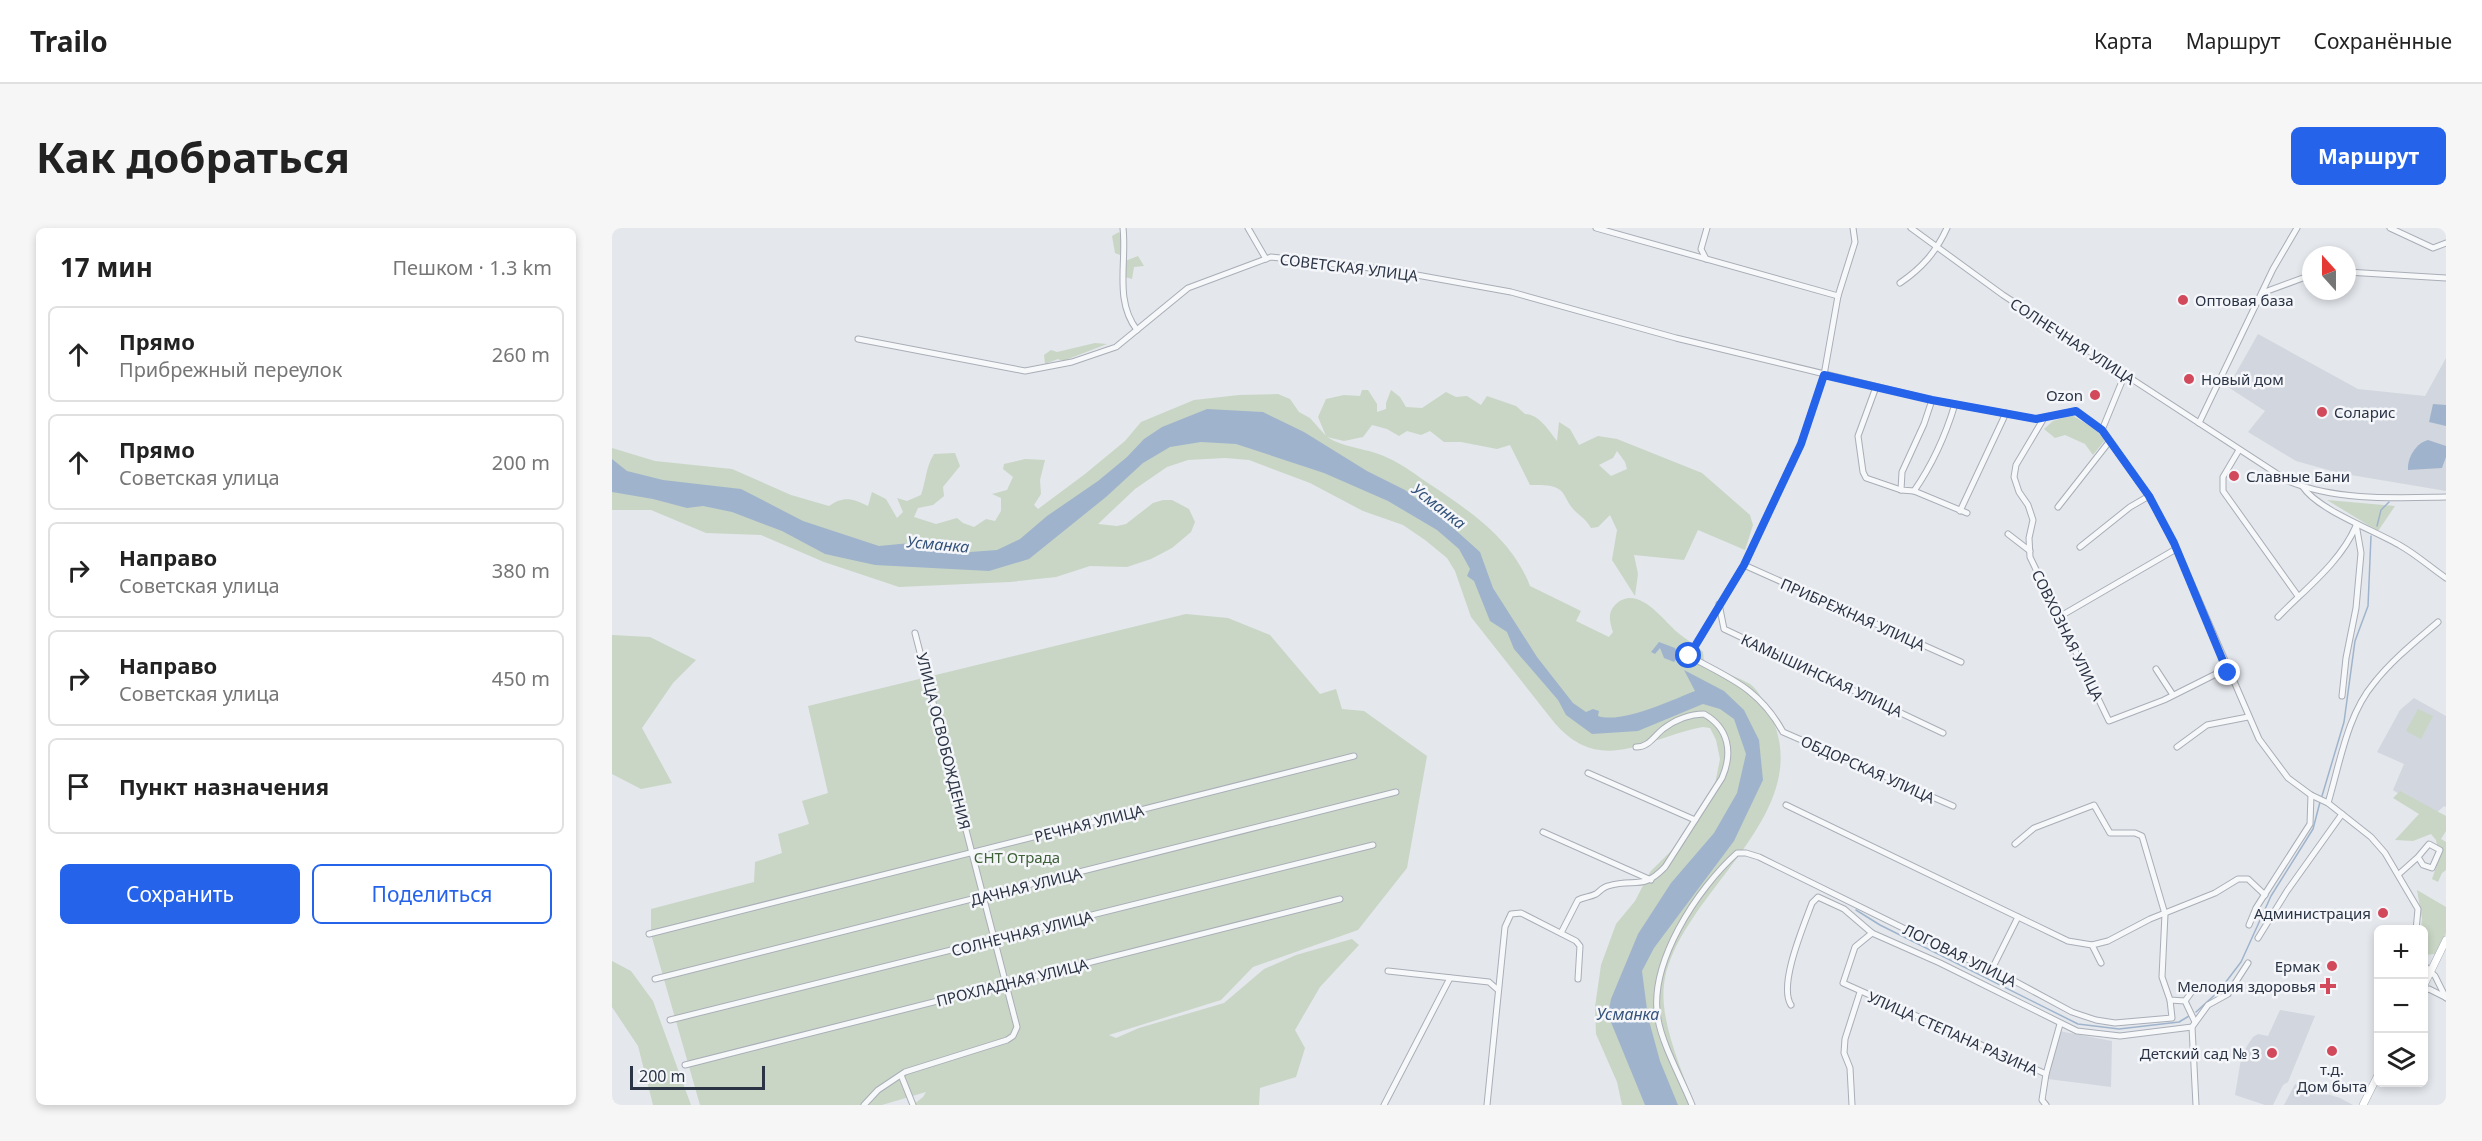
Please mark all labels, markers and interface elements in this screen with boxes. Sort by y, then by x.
text: Trailo [30,22,108,60]
text: Карта [2094,27,2153,55]
text: Маршрут [2186,27,2281,55]
text: Сохранённые [2314,27,2452,55]
button: Маршрут [2291,127,2446,185]
text: Как добраться [36,128,350,185]
north arrow [2302,246,2356,300]
text: 17 мин [60,249,153,285]
street label: СОВЕТСКАЯ УЛИЦА [1279,249,1420,285]
text: Пешком · 1.3 km [392,254,552,281]
place label: Оптовая база [2195,290,2294,310]
street label: СОЛНЕЧНАЯ УЛИЦА [2007,293,2140,389]
marker: Оптовая база [2176,293,2190,307]
text: Прямо [119,326,195,356]
icon: ahead [62,338,95,371]
text: 260 m [492,341,550,368]
text: Прибрежный переулок [119,356,342,383]
place label: Новый дом [2201,369,2284,389]
marker: Новый дом [2182,372,2196,386]
place label: Ozon [2046,385,2083,405]
marker: Ozon [2088,388,2102,402]
place label: Соларис [2334,402,2396,422]
marker: Соларис [2315,405,2329,419]
text: Прямо [119,434,195,464]
icon: ahead [62,446,95,479]
text: 200 m [492,449,550,476]
text: Советская улица [119,464,280,491]
place label: Славные Бани [2246,466,2350,486]
marker: Славные Бани [2227,469,2241,483]
water label: Усманка [1407,478,1471,534]
water label: Усманка [906,530,970,558]
text: Направо [119,542,217,572]
icon: right [62,554,95,587]
text: 380 m [492,557,550,584]
street label: СОВХОЗНАЯ УЛИЦА [2028,566,2109,704]
text: Советская улица [119,572,280,599]
street label: ПРИБРЕЖНАЯ УЛИЦА [1778,573,1929,655]
street label: КАМЫШИНСКАЯ УЛИЦА [1738,629,1906,721]
route start [1675,642,1701,668]
text: Направо [119,650,217,680]
street label: УЛИЦА ОСВОБОЖДЕНИЯ [912,650,976,832]
route end [2214,659,2240,685]
icon: right [62,662,95,695]
text: 450 m [492,665,550,692]
text: Советская улица [119,680,280,707]
street label: ОБДОРСКАЯ УЛИЦА [1798,730,1938,808]
icon: arrive [62,770,95,803]
text: Пункт назначения [119,771,329,801]
street label: РЕЧНАЯ УЛИЦА [1032,800,1146,846]
park label: СНТ Отрада [974,847,1060,867]
street label: ДАЧНАЯ УЛИЦА [968,862,1084,910]
button: Сохранить [60,864,300,924]
button: Поделиться [312,864,552,924]
place label: Администрация [2254,903,2371,923]
street label: СОЛНЕЧНАЯ УЛИЦА [949,906,1095,960]
marker: Администрация [2376,906,2390,920]
street label: ЛОГОВАЯ УЛИЦА [1900,919,2020,991]
map controls [2374,925,2428,1087]
button: + [2374,925,2428,979]
street label: ПРОХЛАДНАЯ УЛИЦА [934,953,1090,1011]
place label: Ермак [2275,956,2320,976]
marker: Ермак [2325,959,2339,973]
place label: Мелодия здоровья [2177,976,2316,996]
marker: Мелодия здоровья [2321,979,2335,993]
button: − [2374,979,2428,1033]
street label: УЛИЦА СТЕПАНА РАЗИНА [1865,986,2042,1080]
water label: Усманка [1597,1003,1659,1025]
button: layers [2374,1033,2428,1087]
place label: Детский сад № 3 [2140,1043,2260,1063]
marker: т.д. Дом быта [2325,1044,2339,1058]
marker: Детский сад № 3 [2265,1046,2279,1060]
place label: т.д. Дом быта [2297,1059,2367,1096]
scale bar [630,1063,765,1090]
text: 200 m [639,1065,686,1087]

